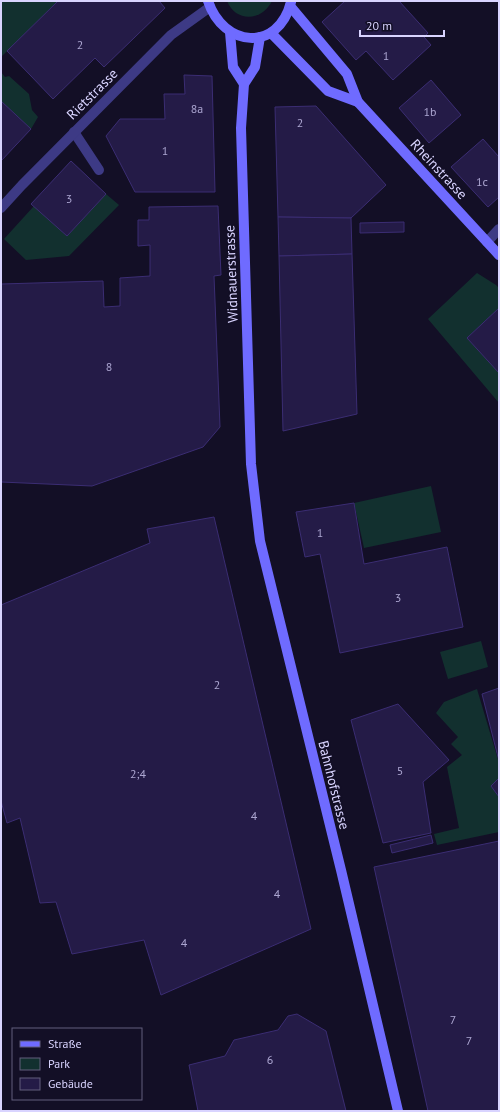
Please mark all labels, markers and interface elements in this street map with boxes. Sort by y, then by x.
scale bar [360,12,444,38]
text: 20 m [366,18,392,33]
house number: 2 [77,37,83,52]
house number: 1 [383,48,389,63]
street label: Rietstrasse [63,65,121,123]
house number: 8a [191,101,203,116]
house number: 1b [423,104,437,119]
house number: 2 [297,115,303,130]
street label: Rheinstrasse [407,135,471,203]
house number: 1 [162,143,168,158]
house number: 1c [476,174,489,189]
house number: 3 [66,191,72,206]
street label: Widnauerstrasse [220,225,242,323]
house number: 8 [106,359,112,374]
house number: 1 [317,525,323,540]
house number: 3 [395,590,401,605]
house number: 2 [214,677,220,692]
street label: Bahnhofstrasse [314,739,354,831]
house number: 5 [397,763,403,778]
house number: 2;4 [130,766,147,781]
house number: 4 [251,808,258,823]
house number: 4 [274,886,281,901]
house number: 4 [181,935,188,950]
house number: 7 [450,1012,456,1027]
legend [12,1028,142,1100]
house number: 7 [466,1033,472,1048]
text: Straße [48,1036,82,1051]
house number: 6 [267,1052,273,1067]
text: Park [48,1056,70,1071]
text: Gebäude [48,1076,93,1091]

